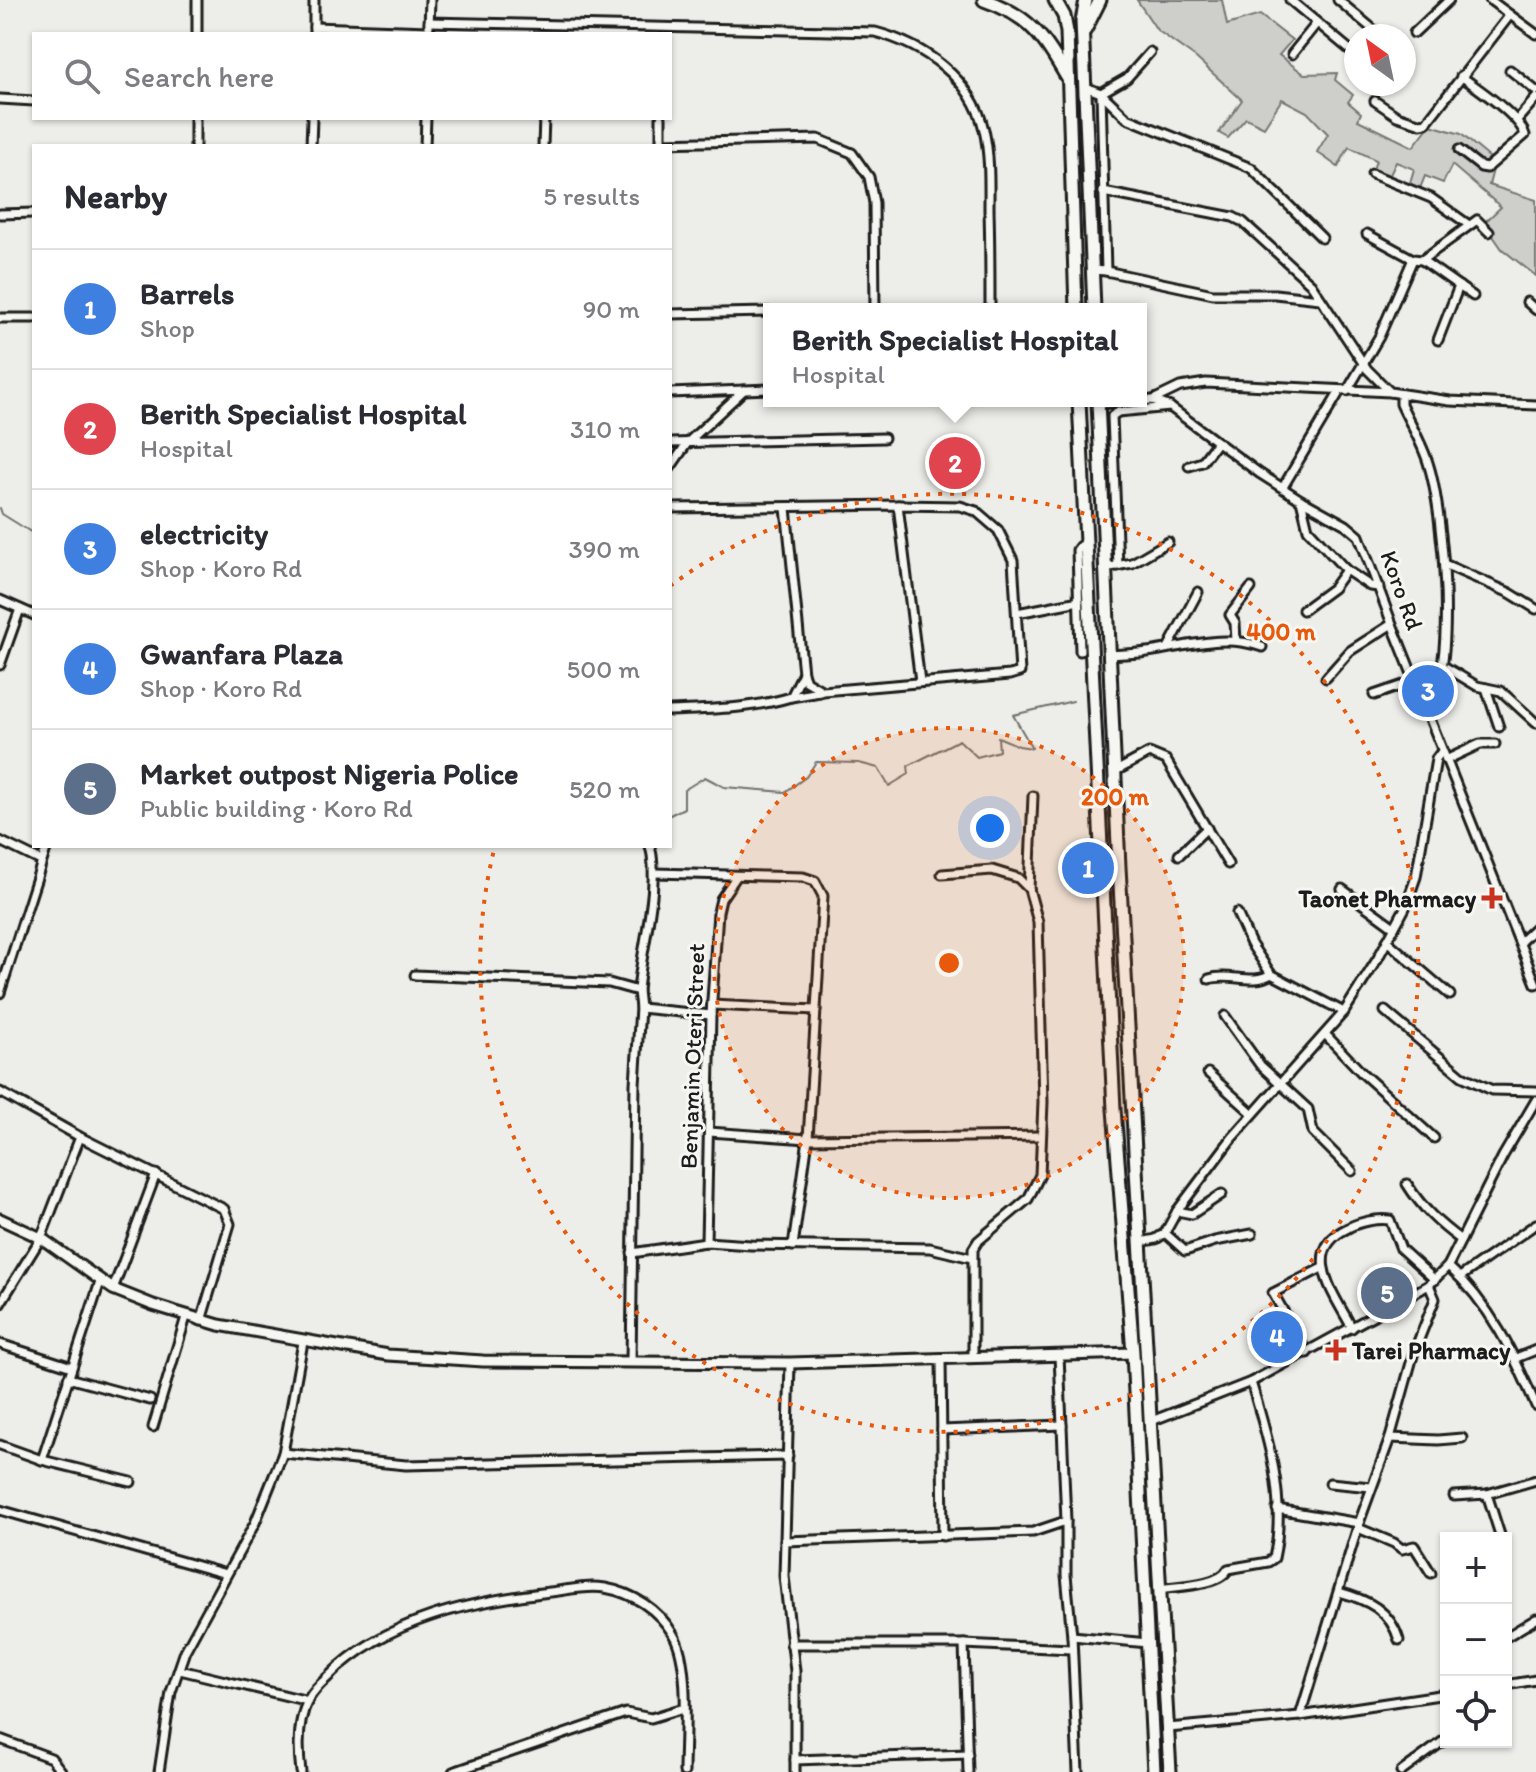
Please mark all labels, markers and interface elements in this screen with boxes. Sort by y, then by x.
north arrow [1344,24,1416,96]
search box [32,32,672,120]
icon: search [60,54,104,98]
text: Search here [124,58,274,95]
text: Nearby [64,176,167,217]
text: 5 results [543,180,640,212]
text: Barrels [140,275,234,312]
text: 1 [84,293,96,325]
text: 90 m [583,293,640,325]
popup [763,303,1147,407]
text: Shop [140,312,195,344]
text: Berith Specialist Hospital [792,321,1118,358]
text: Hospital [792,358,885,390]
text: Berith Specialist Hospital [140,395,466,432]
text: 2 [83,413,97,445]
text: 310 m [570,413,640,445]
text: Hospital [140,432,233,464]
pin: 2 [929,433,981,493]
text: electricity [140,515,268,552]
text: 3 [83,533,97,565]
text: 390 m [568,533,640,565]
street label: Koro Rd [1374,546,1430,634]
text: Shop · Koro Rd [140,552,302,584]
text: 400 m [1246,617,1317,646]
text: Gwanfara Plaza [140,635,343,672]
text: 4 [82,653,98,685]
text: 500 m [567,653,640,685]
pin: 3 [1402,661,1454,721]
text: Shop · Koro Rd [140,672,302,704]
text: Market outpost Nigeria Police [140,755,519,792]
text: 5 [83,773,97,805]
text: 520 m [569,773,640,805]
text: 200 m [1081,782,1150,811]
text: Public building · Koro Rd [140,792,413,824]
your location [970,808,1010,848]
pin: 1 [1062,838,1114,898]
place label: Taonet Pharmacy [1298,884,1477,914]
marker: Taonet Pharmacy [1483,889,1501,907]
street label: Benjamin Oteri Street [674,943,710,1169]
centre of rings [935,949,963,977]
pin: 5 [1361,1263,1413,1323]
pin: 4 [1251,1307,1303,1367]
place label: Tarei Pharmacy [1351,1336,1511,1366]
marker: Tarei Pharmacy [1327,1341,1345,1359]
map controls [1440,1532,1512,1748]
button: + [1440,1532,1512,1604]
button: − [1440,1604,1512,1676]
button: locate [1440,1676,1512,1748]

